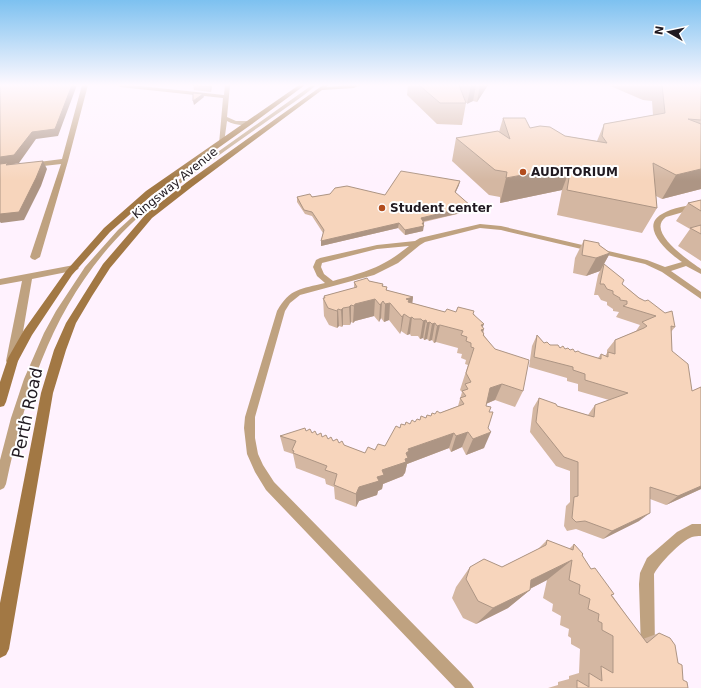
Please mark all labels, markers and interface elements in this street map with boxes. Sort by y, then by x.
north arrow [649,12,689,52]
text: N [652,25,667,36]
street label: Kingsway Avenue [130,144,220,222]
place label: AUDITORIUM [531,165,618,179]
marker: AUDITORIUM [518,167,528,177]
place label: Student center [390,201,492,215]
marker: Student center [377,203,387,213]
street label: Perth Road [8,366,46,460]

